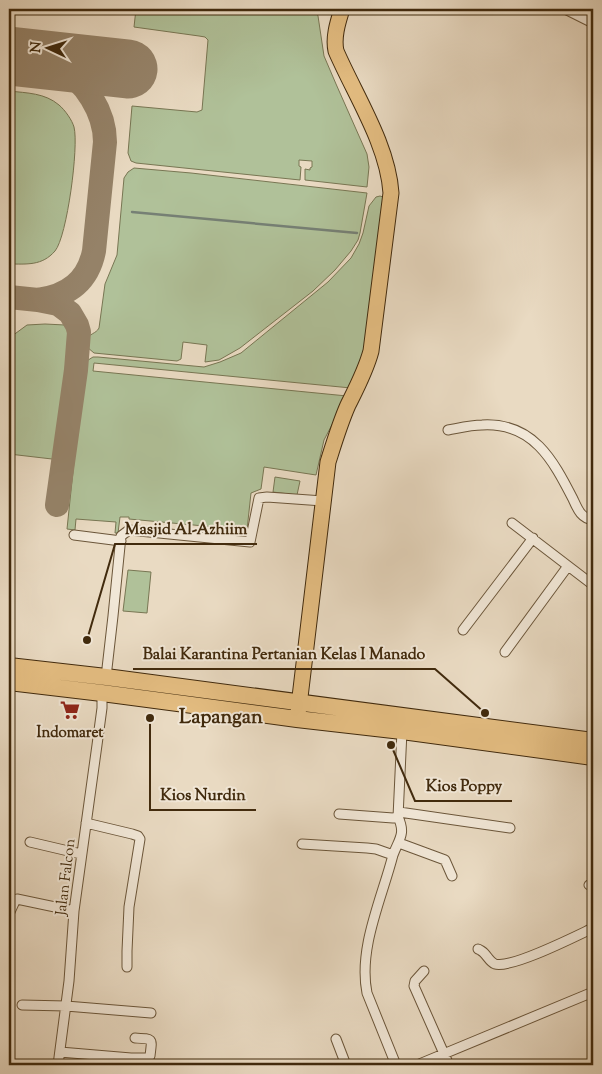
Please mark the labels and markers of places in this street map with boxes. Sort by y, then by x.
callout: Masjid Al-Azhiim [115,513,257,544]
callout: Balai Karantina Pertanian Kelas I Manado [133,638,435,669]
supermarket icon: Indomaret [59,699,81,721]
place label: Indomaret [37,723,104,744]
callout: Kios Poppy [415,770,512,801]
callout: Kios Nurdin [150,779,256,810]

